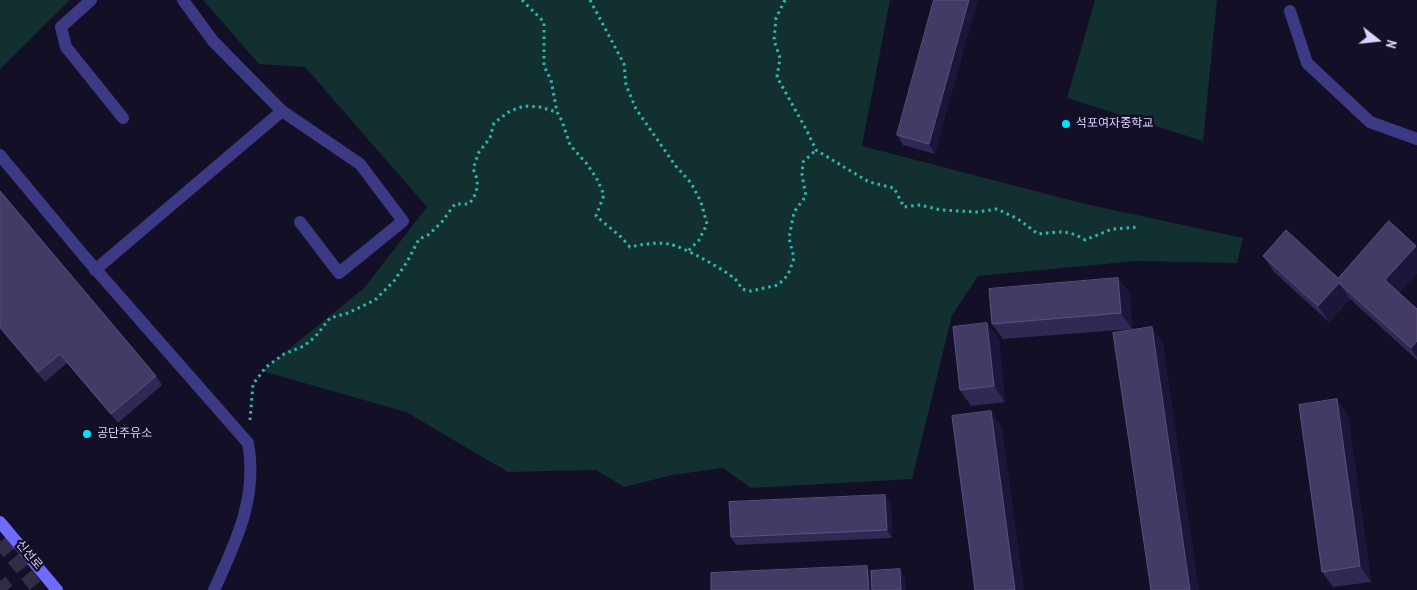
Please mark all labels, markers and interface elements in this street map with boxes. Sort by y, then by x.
north arrow [1352,15,1402,65]
text: N [1382,38,1401,50]
place label: 석포여자중학교 [1076,117,1153,131]
marker: 석포여자중학교 [1060,118,1072,130]
place label: 공단주유소 [97,427,152,441]
marker: 공단주유소 [81,428,93,440]
street label: 신선로 [13,538,45,572]

